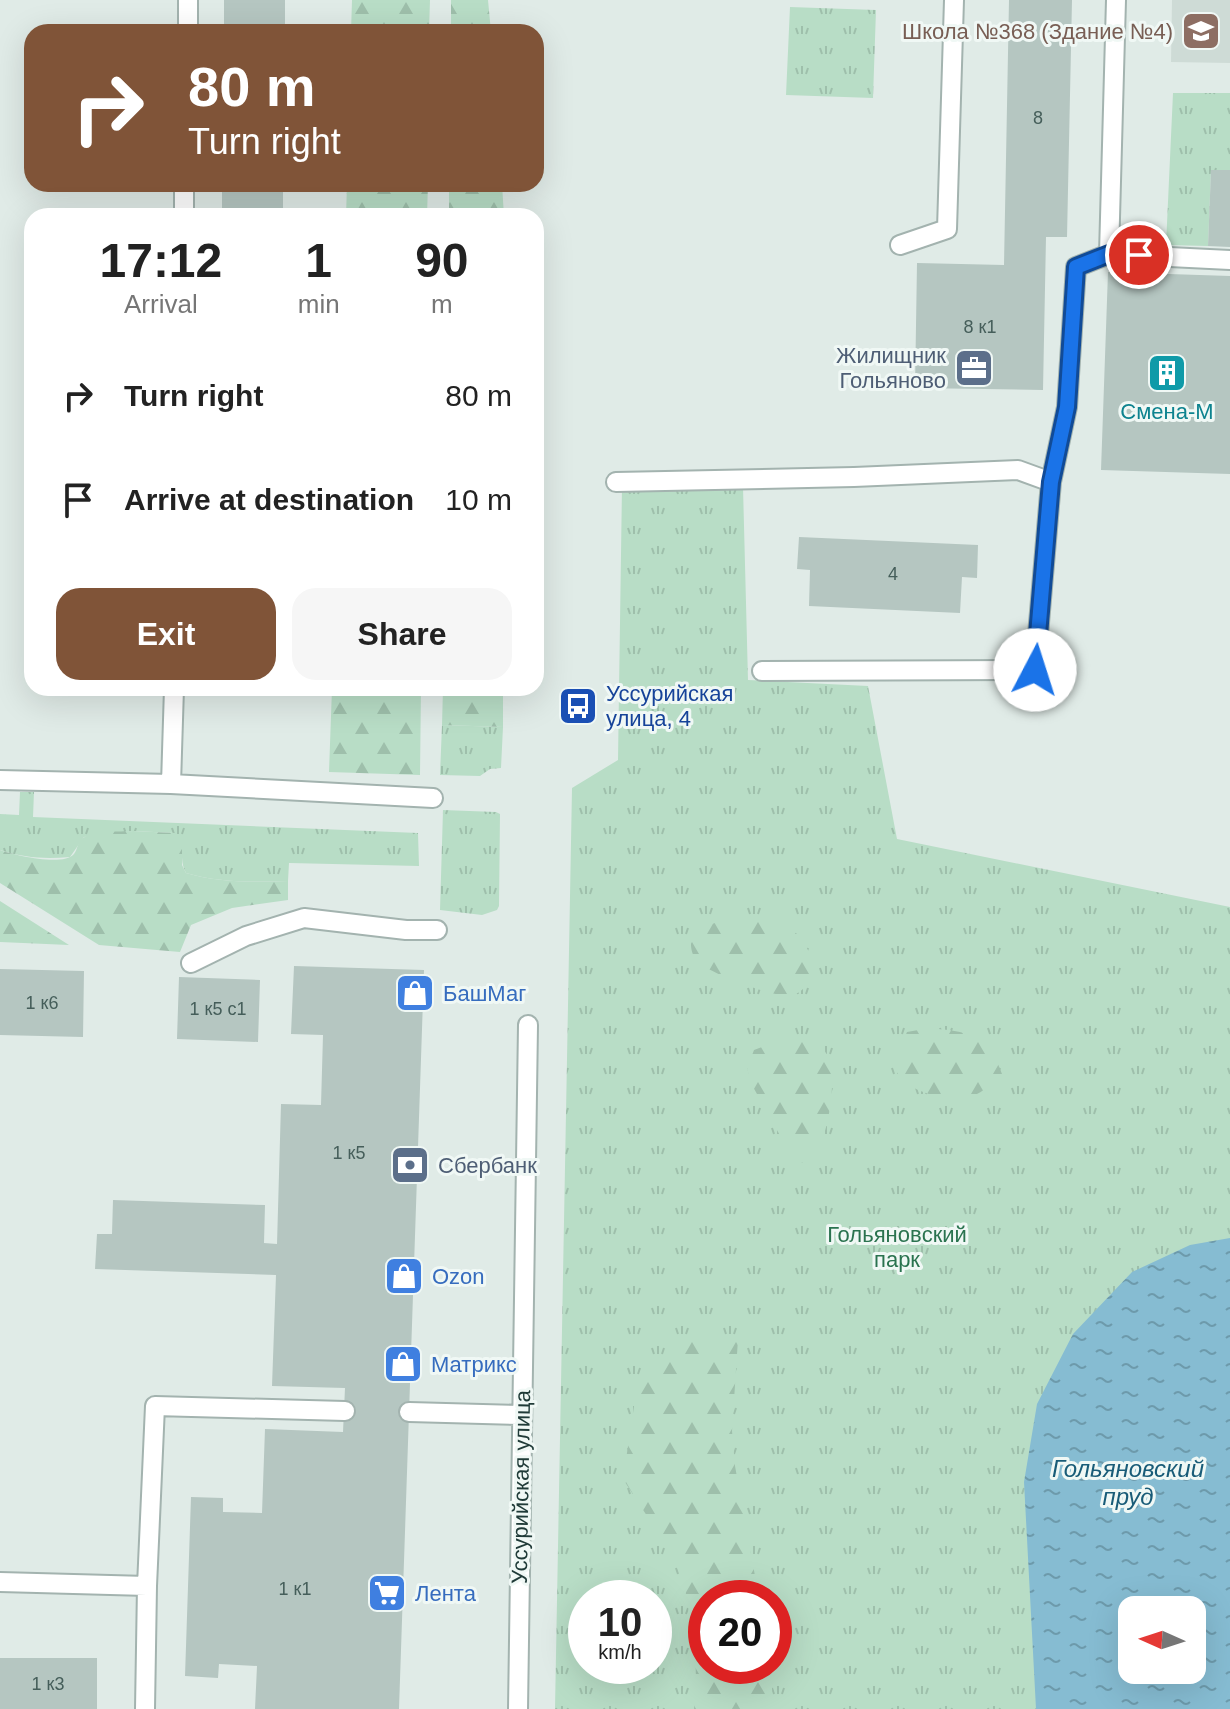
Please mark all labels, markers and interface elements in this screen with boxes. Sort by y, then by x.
school or university icon: Школа №368 (Здание №4) [1180,10,1222,52]
place label: Школа №368 (Здание №4) [902,19,1173,44]
text: 80 m [188,55,316,118]
icon: right [56,56,160,160]
house number: 8 [1033,108,1043,128]
text: Turn right [188,121,341,162]
pin [1105,221,1173,289]
icon: arrive [1117,233,1161,277]
text: 17:12 [99,234,222,287]
text: 1 [305,234,332,287]
text: 90 [415,234,469,287]
text: Arrival [124,289,198,319]
text: min [298,289,340,319]
text: m [431,289,453,319]
house number: 8 к1 [964,317,996,337]
place label: Жилищник Гольяново [836,343,946,393]
office icon: Жилищник Гольяново [953,347,995,389]
building icon: Смена-М [1146,352,1188,394]
icon: right [56,374,100,418]
text: Turn right [124,379,263,412]
text: 80 m [445,379,512,412]
place label: Смена-М [1120,399,1214,424]
icon: arrive [56,478,100,522]
text: Arrive at destination [124,483,414,516]
text: 10 m [445,483,512,516]
house number: 4 [888,564,898,584]
button: Exit [56,588,276,680]
button: Share [292,588,512,680]
position arrow [993,628,1077,712]
place label: Уссурийская улица, 4 [606,681,733,731]
bus stop icon: Уссурийская улица, 4 [557,685,599,727]
shop icon: БашМаг [394,972,436,1014]
place label: БашМаг [443,981,526,1006]
house number: 1 к6 [26,993,58,1013]
house number: 1 к5 с1 [190,999,246,1019]
house number: 1 к5 [333,1143,365,1163]
bank icon: Сбербанк [389,1144,431,1186]
place label: Сбербанк [438,1153,537,1178]
park label: Гольяновcкий парк [827,1222,967,1272]
shop icon: Ozon [383,1255,425,1297]
place label: Ozon [432,1264,485,1289]
shop icon: Матрикс [382,1343,424,1385]
place label: Матрикс [431,1352,517,1377]
street label: Уссурийская улица [507,1389,535,1584]
water label: Гольяновский пруд [1052,1455,1204,1510]
supermarket icon: Лента [366,1572,408,1614]
house number: 1 к1 [279,1579,311,1599]
speed limit sign: 20 [688,1580,792,1684]
place label: Лента [415,1581,477,1606]
north arrow [1118,1596,1206,1684]
map controls [1118,1596,1206,1684]
text: 10 [598,1600,642,1644]
text: km/h [598,1641,642,1663]
house number: 1 к3 [32,1674,64,1694]

